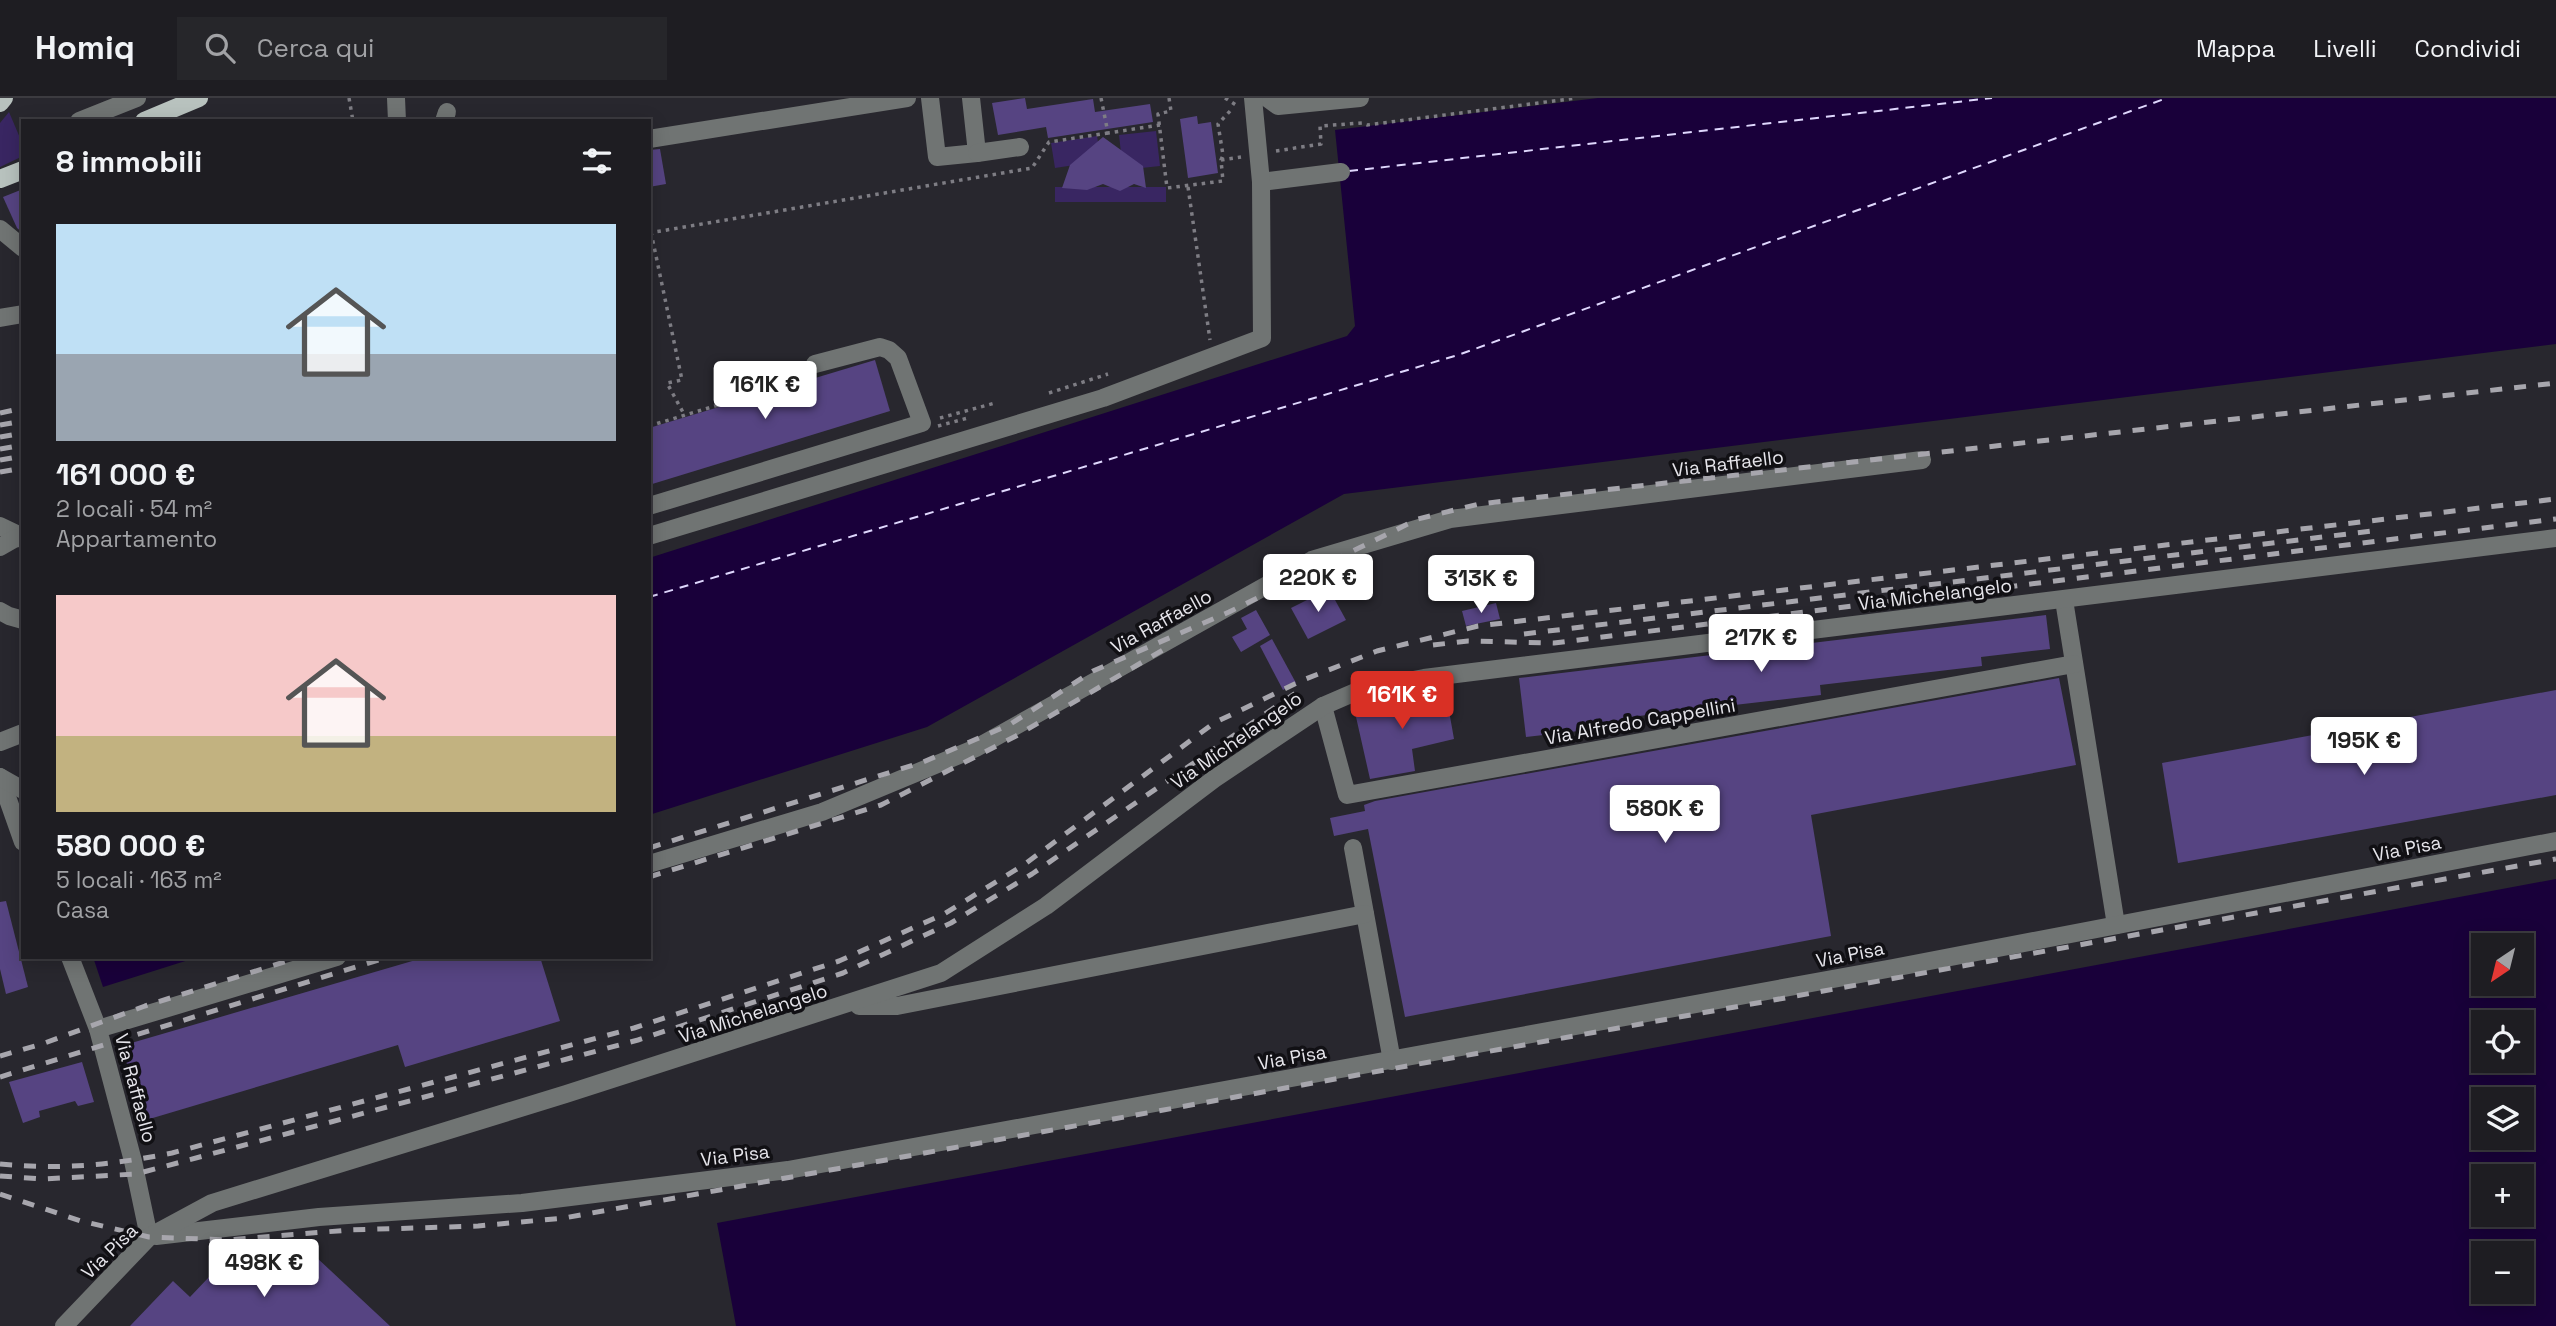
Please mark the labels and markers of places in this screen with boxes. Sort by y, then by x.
pin: 161K € [708,362,822,421]
pin: 220K € [1261,554,1375,614]
pin: 313K € [1424,556,1538,615]
pin: 217K € [1704,614,1818,674]
pin: 161K € [1345,672,1459,731]
pin: 195K € [2307,718,2421,777]
pin: 580K € [1608,786,1722,845]
pin: 498K € [207,1240,321,1299]

